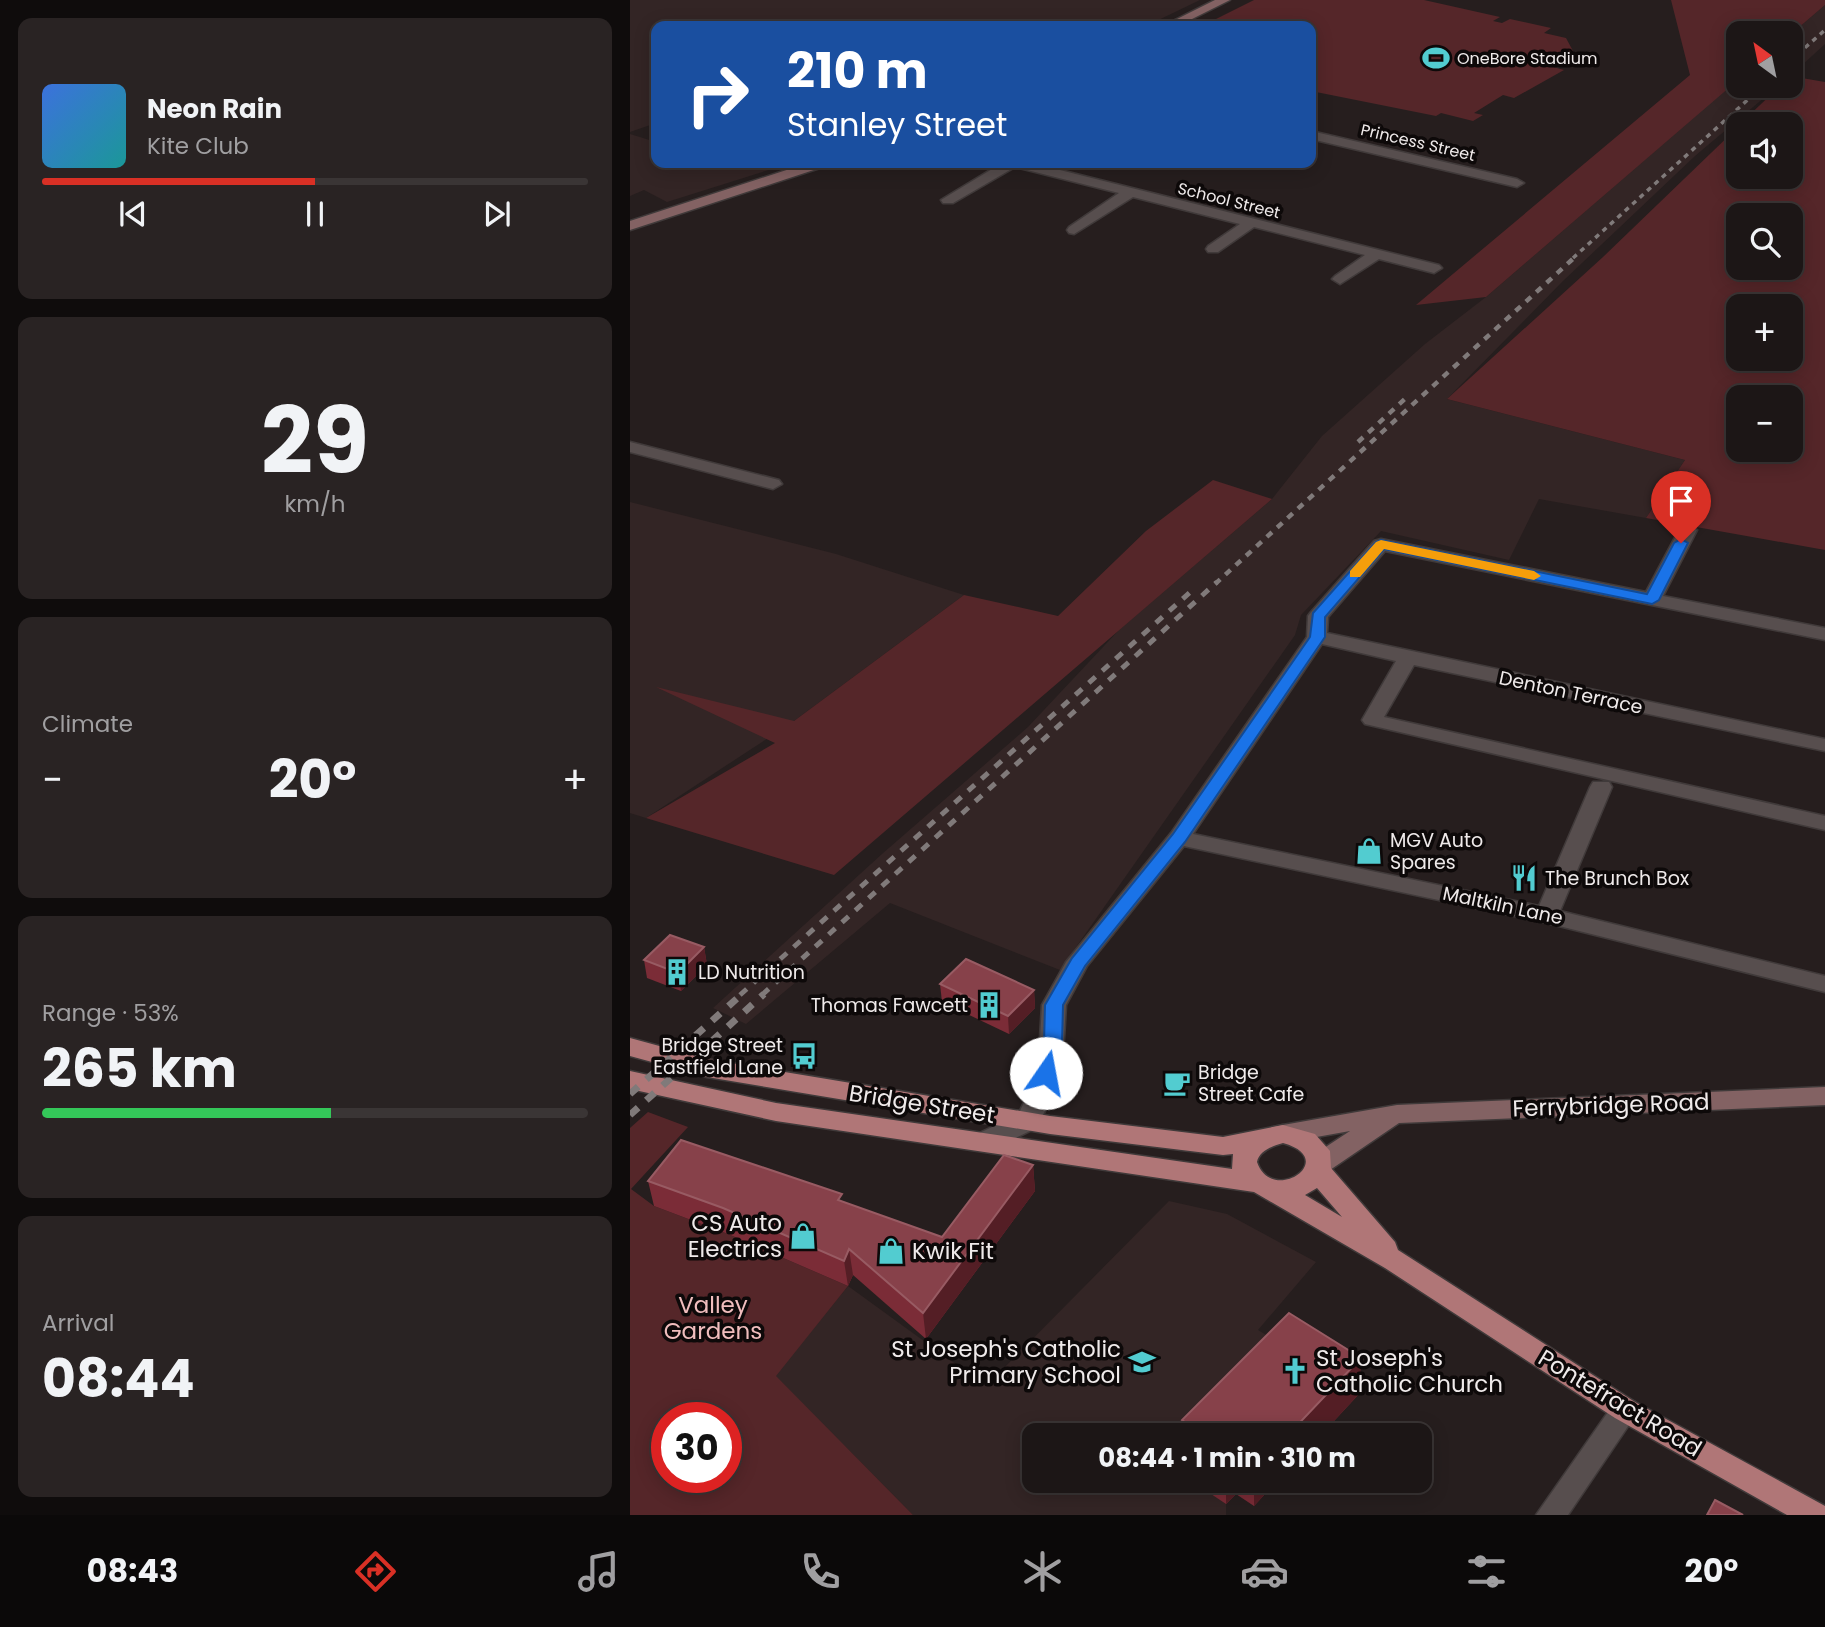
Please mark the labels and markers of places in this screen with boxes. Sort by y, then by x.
sports icon: OneBore Stadium [1421,43,1451,73]
place label: OneBore Stadium [1457,47,1597,70]
pin [1651,471,1711,543]
place label: MGV Auto Spares [1390,827,1483,876]
shop icon: MGV Auto Spares [1354,836,1384,866]
restaurant icon: The Brunch Box [1509,863,1539,893]
place label: The Brunch Box [1545,865,1689,892]
building icon: LD Nutrition [662,957,692,987]
place label: LD Nutrition [698,959,805,986]
building icon: Thomas Fawcett [974,990,1004,1020]
place label: Thomas Fawcett [811,992,968,1019]
place label: Bridge Street Eastfield Lane [653,1032,783,1081]
bus stop icon: Bridge Street Eastfield Lane [789,1041,819,1071]
place label: Bridge Street Cafe [1198,1059,1304,1108]
cafe icon: Bridge Street Cafe [1162,1068,1192,1098]
place label: CS Auto Electrics [688,1207,782,1265]
shop icon: CS Auto Electrics [788,1221,818,1251]
place label: Kwik Fit [912,1235,994,1267]
shop icon: Kwik Fit [876,1236,906,1266]
place label: St Joseph's Catholic Primary School [891,1333,1121,1391]
place label: St Joseph's Catholic Church [1316,1342,1503,1400]
school or university icon: St Joseph's Catholic Primary School [1127,1347,1157,1377]
church icon: St Joseph's Catholic Church [1280,1356,1310,1386]

